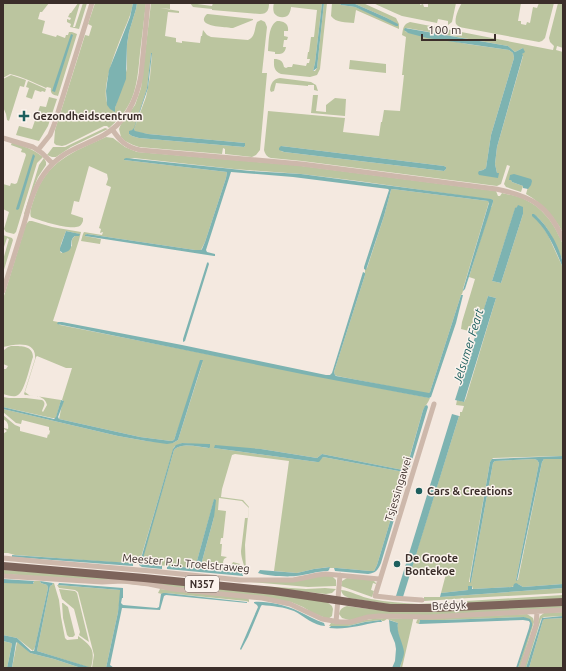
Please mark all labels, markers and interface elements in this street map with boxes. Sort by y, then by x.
scale bar [422,16,495,42]
text: 100 m [428,23,461,36]
marker: Gezondheidscentrum [18,110,30,122]
place label: Gezondheidscentrum [33,110,143,122]
water label: Jelsumer Feart [450,307,486,386]
street label: Tsjessingawei [382,455,414,523]
place label: Cars & Creations [427,485,512,497]
marker: Cars & Creations [414,486,424,496]
street label: Meester P.J. Troelstraweg [122,551,250,575]
place label: De Groote Bontekoe [405,552,458,577]
marker: De Groote Bontekoe [392,559,402,569]
road number: N357 [185,576,219,592]
street label: Brédyk [431,598,467,612]

